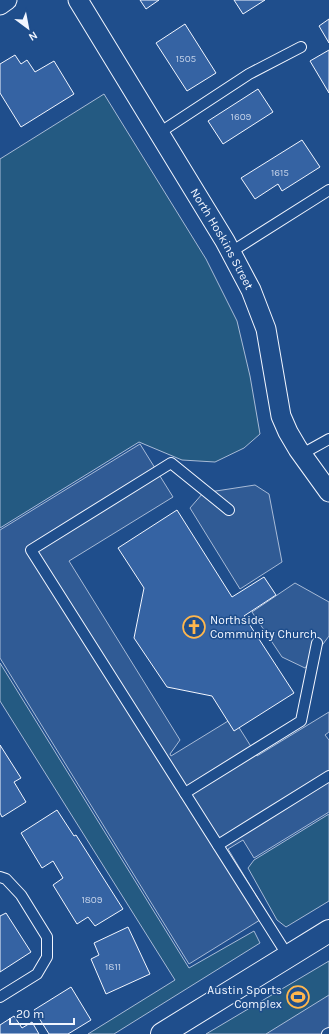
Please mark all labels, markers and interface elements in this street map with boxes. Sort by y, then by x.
north arrow [8,8,48,48]
text: N [26,28,40,44]
house number: 1505 [176,53,197,65]
house number: 1609 [231,111,252,123]
house number: 1615 [271,167,289,179]
street label: North Hoskins Street [188,186,257,292]
place label: Northside Community Church [210,613,317,641]
church icon: Northside Community Church [181,614,207,640]
house number: 1809 [81,894,103,906]
house number: 1811 [105,961,121,973]
place label: Austin Sports Complex [207,983,282,1011]
sports icon: Austin Sports Complex [285,984,311,1010]
scale bar [10,1000,74,1026]
text: 20 m [16,1007,44,1021]

